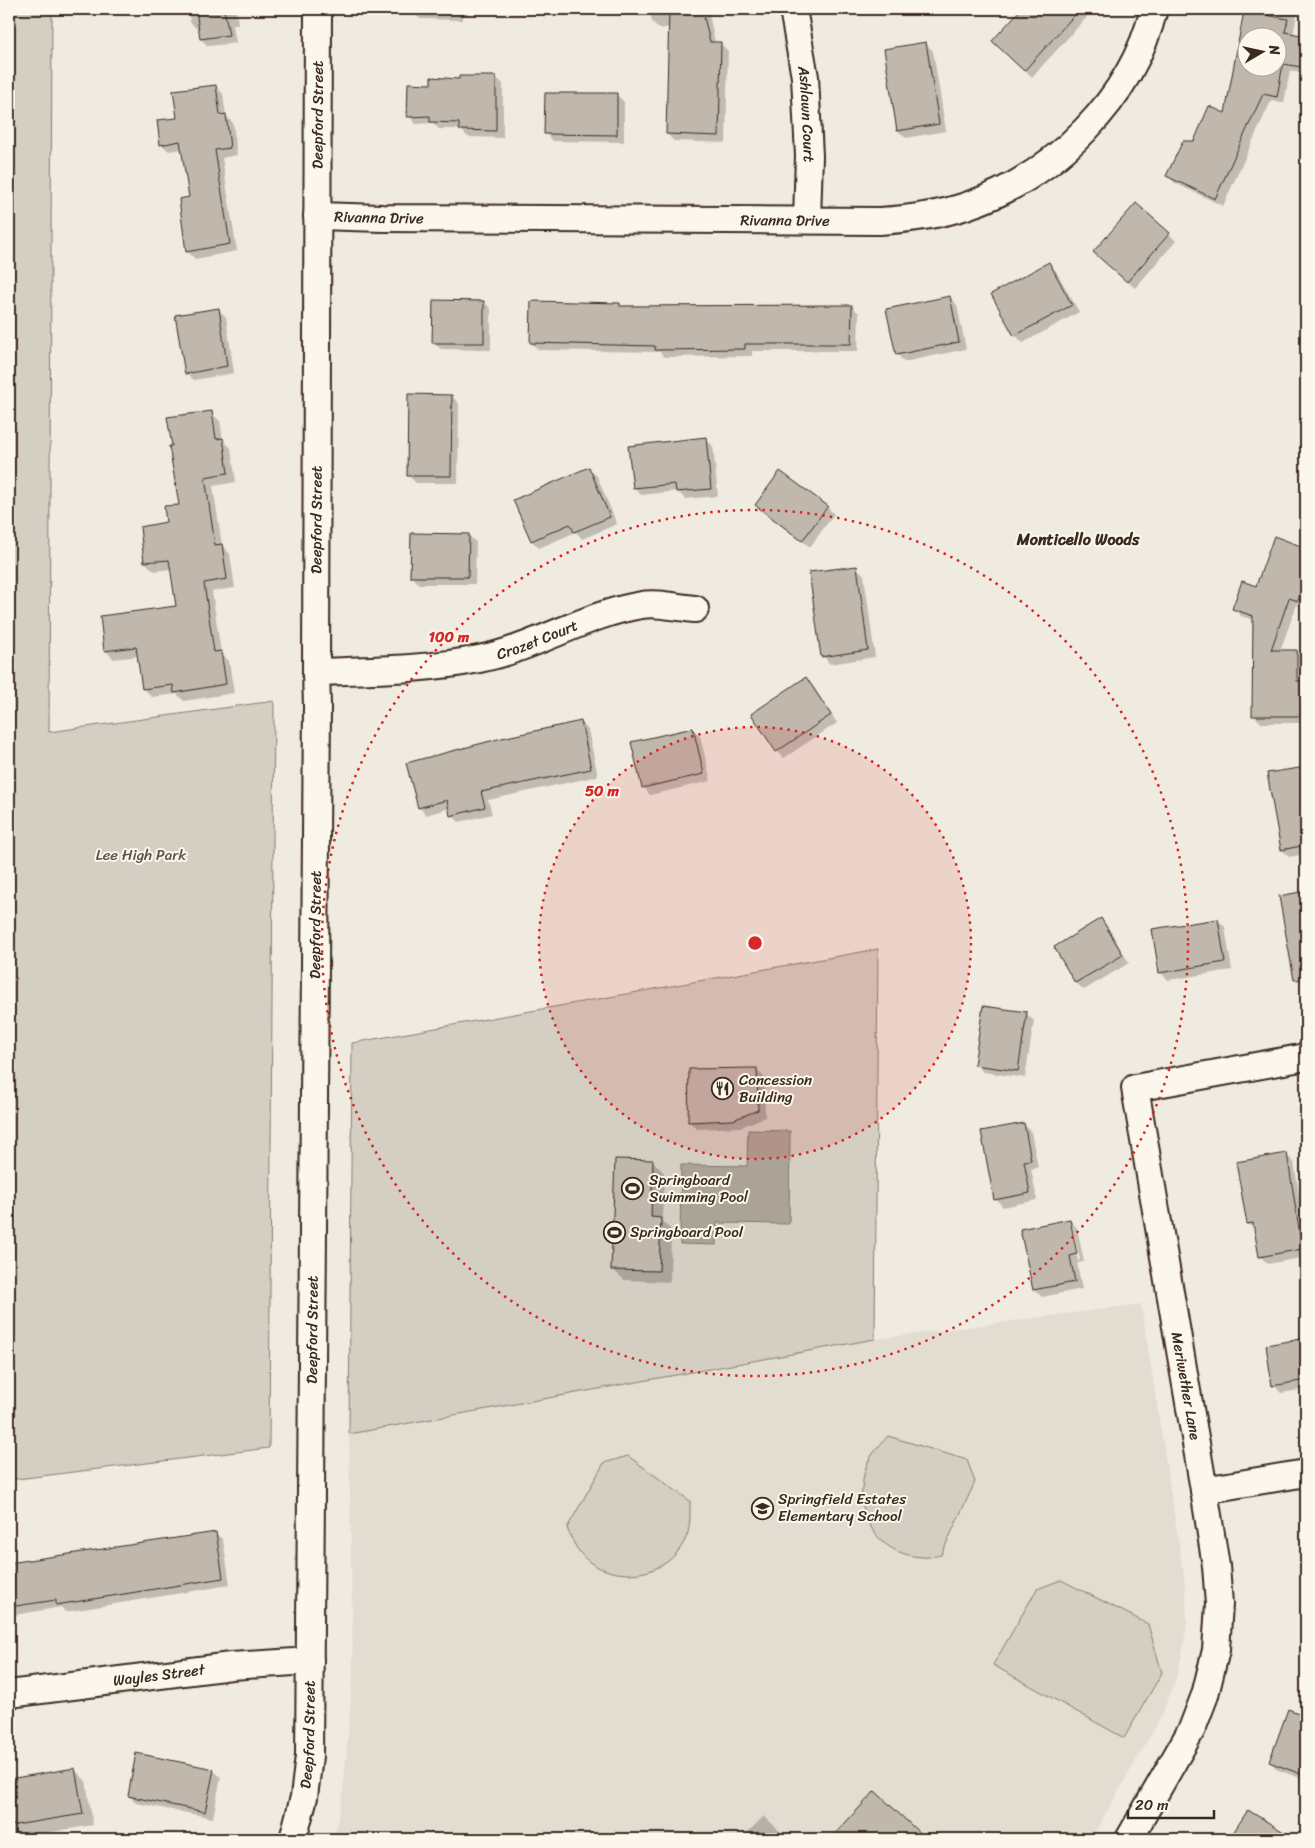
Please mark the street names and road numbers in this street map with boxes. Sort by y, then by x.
street label: Deepford Street [305,60,331,169]
street label: Ashlawn Court [790,63,822,163]
street label: Rivanna Drive [334,204,424,231]
street label: Rivanna Drive [740,207,830,234]
street label: Deepford Street [303,465,330,574]
street label: Crozet Court [493,612,582,667]
street label: Deepford Street [302,870,329,979]
street label: Deepford Street [299,1275,326,1384]
street label: Meriwether Lane [1164,1330,1208,1442]
street label: Wayles Street [111,1656,207,1694]
street label: Deepford Street [292,1680,323,1790]

